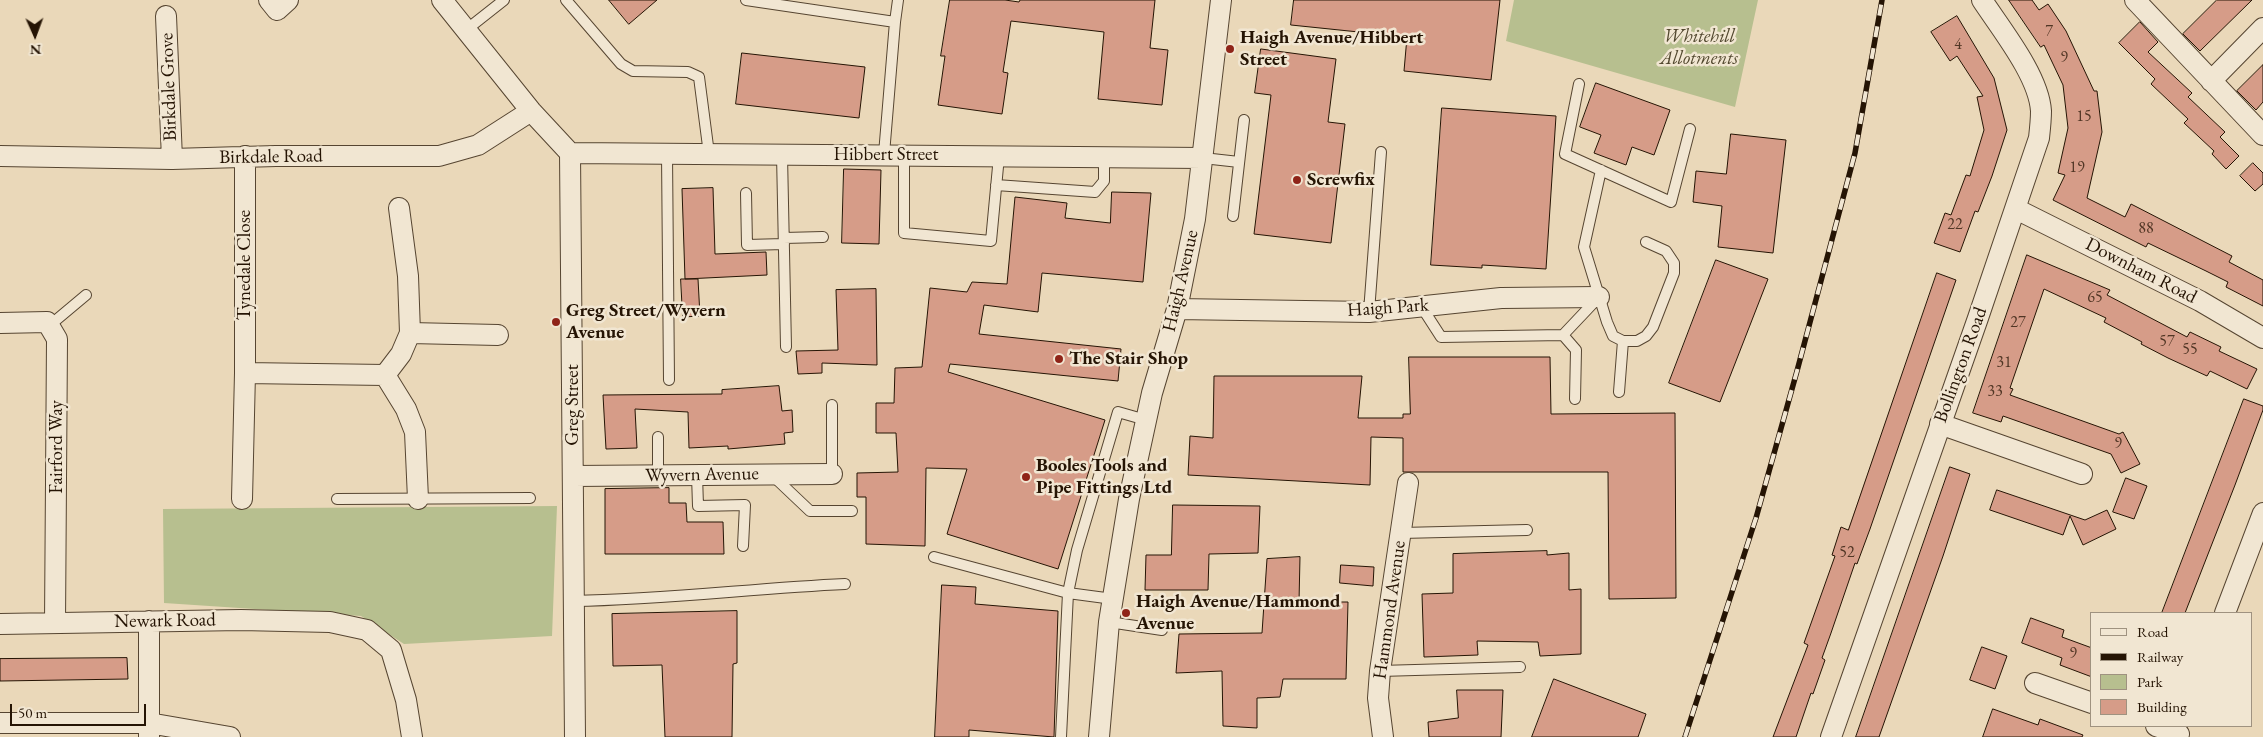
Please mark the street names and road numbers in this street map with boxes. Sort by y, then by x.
street label: Birkdale Grove [156,32,182,142]
street label: Hibbert Street [834,144,938,166]
street label: Birkdale Road [219,145,323,169]
street label: Tynedale Close [234,210,256,320]
street label: Haigh Avenue [1158,228,1204,334]
street label: Downham Road [2081,233,2201,309]
street label: Haigh Park [1346,294,1430,322]
street label: Bollington Road [1930,304,1992,426]
street label: Greg Street [562,364,584,446]
street label: Fairford Way [46,400,68,494]
street label: Wyvern Avenue [645,463,759,487]
street label: Hammond Avenue [1369,539,1411,681]
street label: Newark Road [114,609,216,633]

